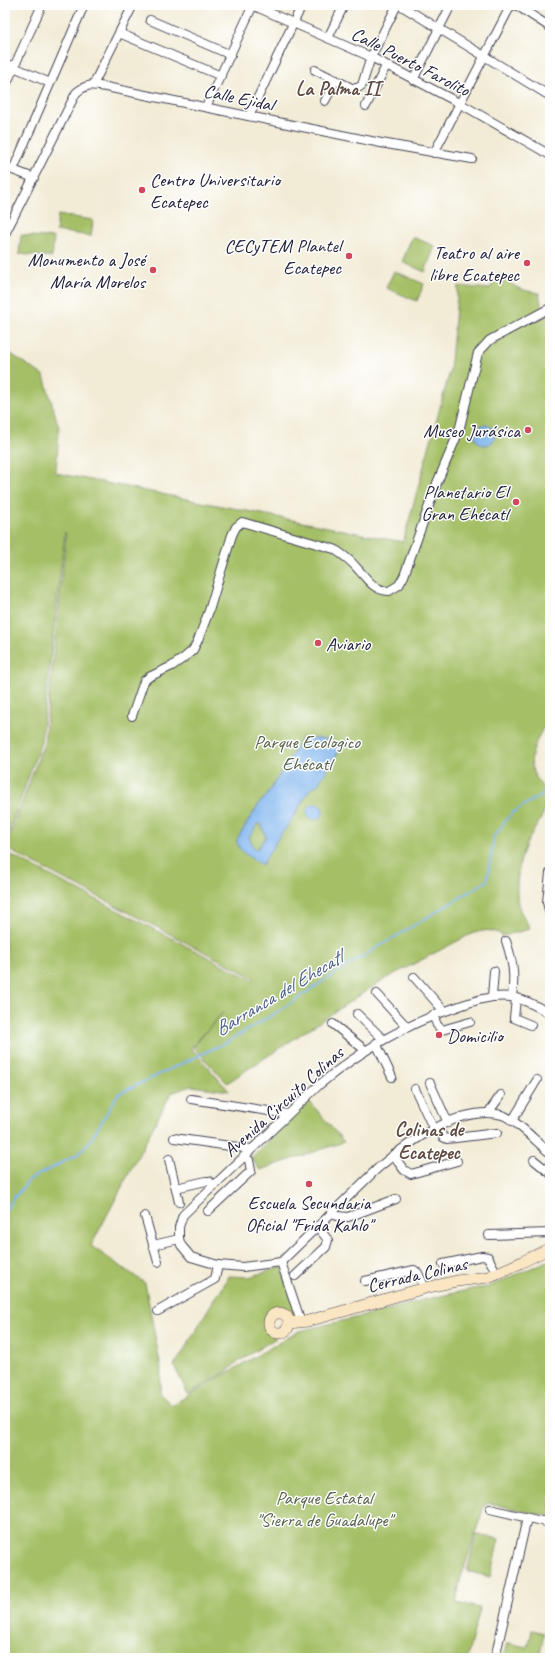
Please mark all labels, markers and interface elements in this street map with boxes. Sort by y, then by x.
street label: Calle Puerto Farolito [347,22,475,103]
district label: La Palma II [296,76,384,101]
street label: Calle Ejidal [202,79,280,118]
place label: Centro Universitario Ecatepec [150,168,282,214]
marker: Centro Universitario Ecatepec [137,185,147,195]
place label: CECyTEM Plantel Ecatepec [225,234,345,280]
place label: Teatro al aire libre Ecatepec [429,241,521,287]
place label: Monumento a José María Morelos [28,248,148,294]
marker: CECyTEM Plantel Ecatepec [344,251,354,261]
marker: Teatro al aire libre Ecatepec [522,258,532,268]
marker: Monumento a José María Morelos [148,265,158,275]
place label: Museo Jurásica [423,419,521,443]
marker: Museo Jurásica [523,425,533,435]
place label: Planetario El Gran Ehécatl [421,480,512,526]
marker: Planetario El Gran Ehécatl [511,497,521,507]
place label: Aviario [326,632,371,656]
marker: Aviario [313,638,323,648]
park label: Parque Ecologico Ehécatl [254,730,361,776]
water label: Barranca del Ehecatl [210,942,352,1041]
place label: Domicilio [447,1024,505,1048]
marker: Domicilio [434,1030,444,1040]
street label: Avenida Circuito Colinas [218,1040,350,1162]
district label: Colinas de Ecatepec [395,1117,466,1165]
marker: Escuela Secundaria Oficial "Frida Kahlo" [304,1179,314,1189]
place label: Escuela Secundaria Oficial "Frida Kahlo" [246,1191,376,1237]
street label: Cerrada Colinas [365,1252,471,1298]
park label: Parque Estatal "Sierra de Guadalupe" [256,1486,396,1532]

